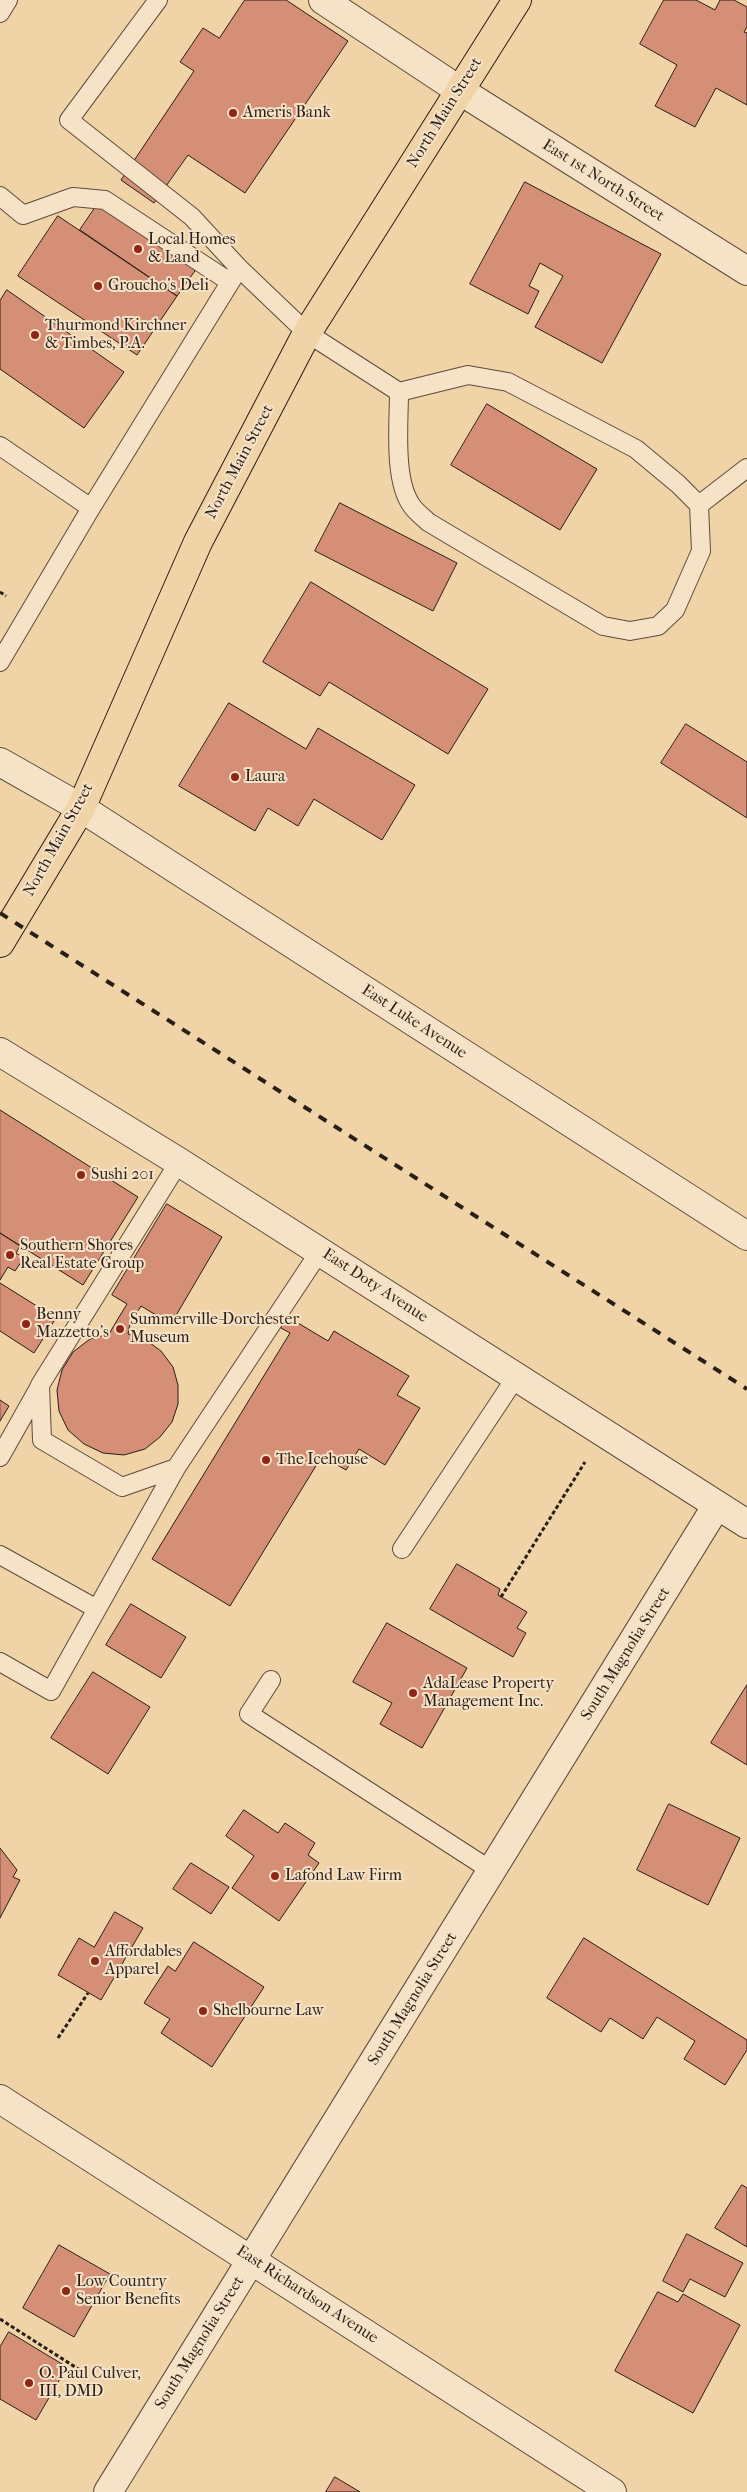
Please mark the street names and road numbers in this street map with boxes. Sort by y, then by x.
street label: North Main Street [403,54,487,172]
street label: East 1st North Street [539,136,667,226]
street label: North Main Street [202,402,278,522]
street label: North Main Street [20,780,98,900]
street label: East Luke Avenue [358,981,470,1063]
street label: East Doty Avenue [319,1245,431,1327]
street label: South Magnolia Street [577,1584,675,1724]
street label: South Magnolia Street [364,1929,462,2069]
street label: East Richardson Avenue [232,2242,382,2348]
street label: South Magnolia Street [151,2273,249,2413]

